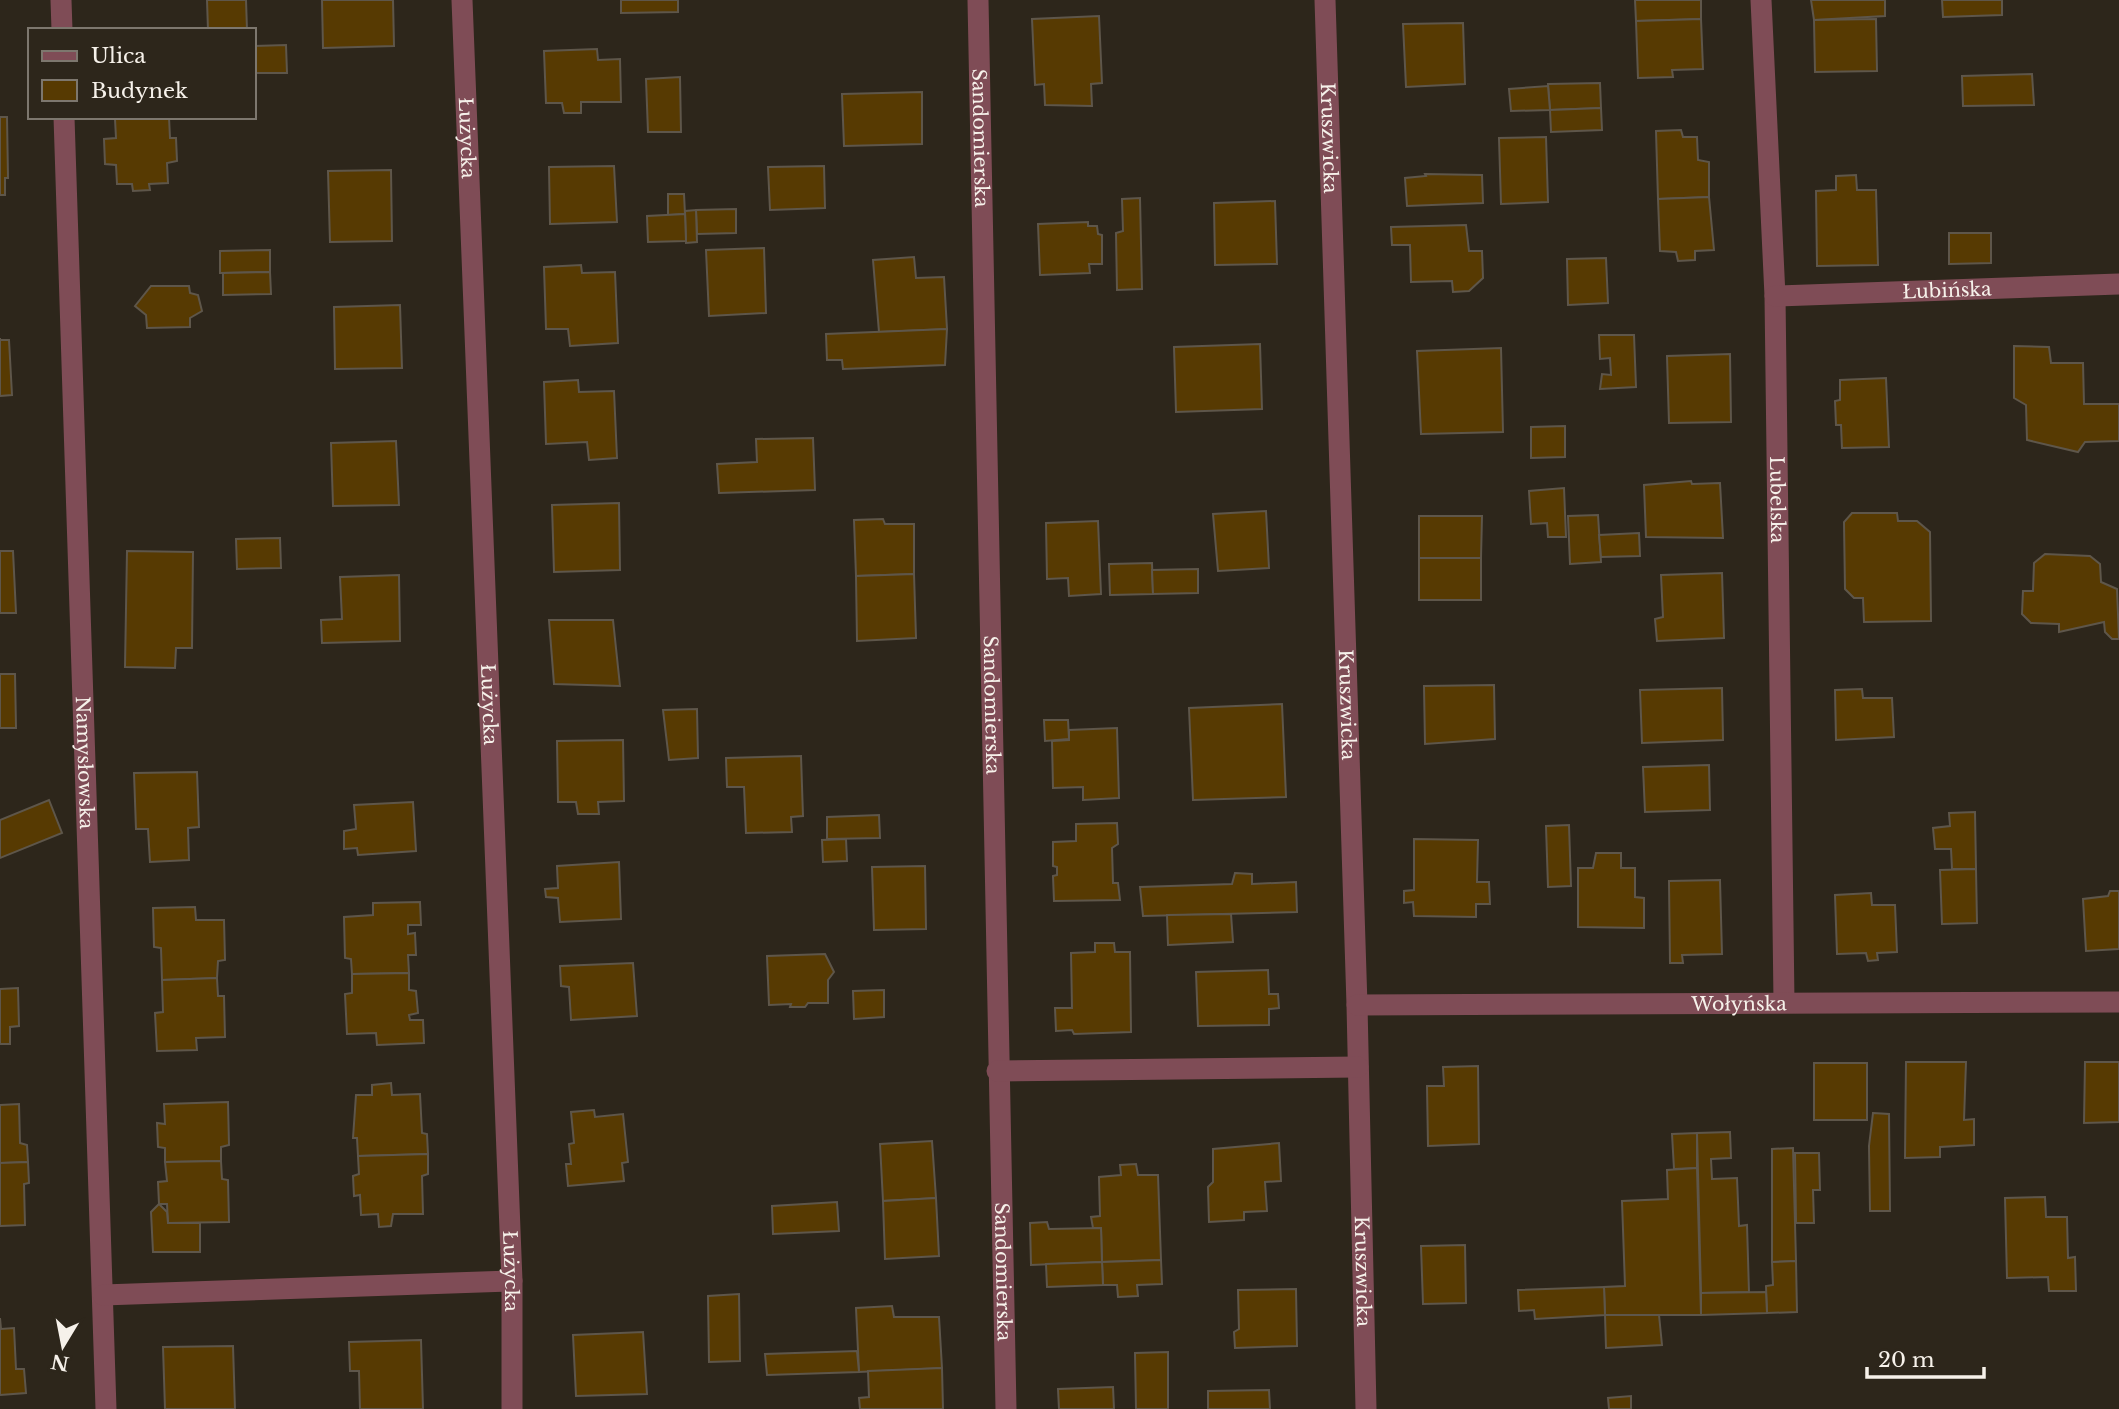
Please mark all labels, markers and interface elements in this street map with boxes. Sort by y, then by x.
legend [28,28,256,119]
text: Ulica [91,43,146,69]
street label: Sandomierska [967,68,993,208]
text: Budynek [91,78,188,104]
street label: Kruszwicka [1316,82,1342,194]
street label: Łużycka [454,97,480,179]
street label: Łubińska [1902,277,1992,304]
street label: Lubelska [1765,456,1789,544]
street label: Sandomierska [979,635,1004,775]
street label: Kruszwicka [1334,649,1360,761]
street label: Łużycka [476,663,502,746]
street label: Namysłowska [71,696,98,830]
street label: Wołyńska [1690,992,1787,1016]
street label: Sandomierska [990,1202,1016,1342]
street label: Kruszwicka [1350,1216,1375,1328]
street label: Łużycka [498,1230,523,1312]
north arrow [28,1311,98,1381]
scale bar [1867,1336,1984,1380]
text: 20 m [1878,1347,1935,1373]
text: N [49,1349,71,1375]

